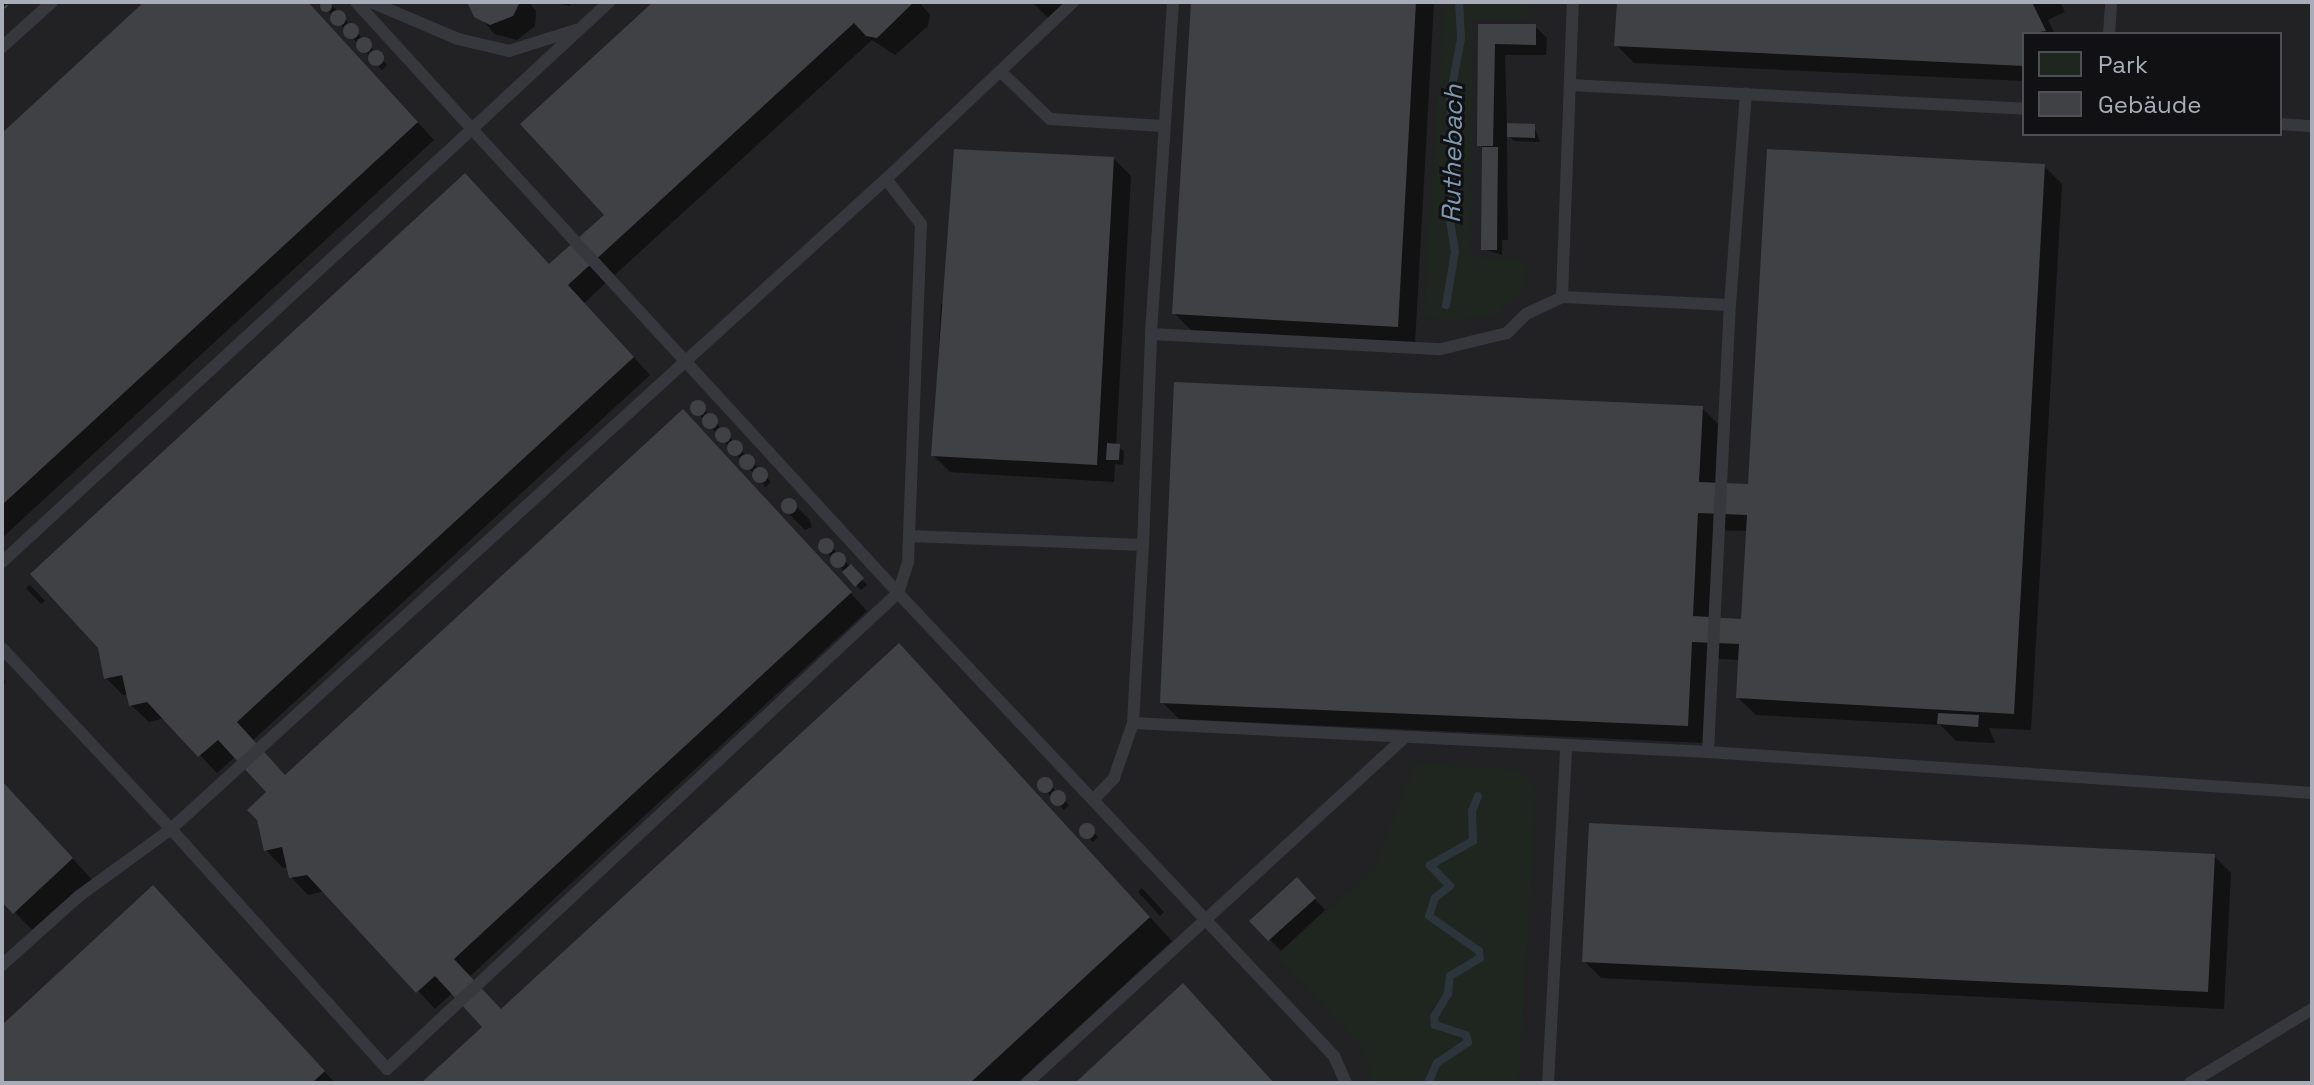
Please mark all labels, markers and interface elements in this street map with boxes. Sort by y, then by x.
legend [2022,32,2282,136]
text: Park [2098,49,2148,80]
water label: Ruthebach [1436,85,1470,223]
text: Gebäude [2098,89,2201,120]

